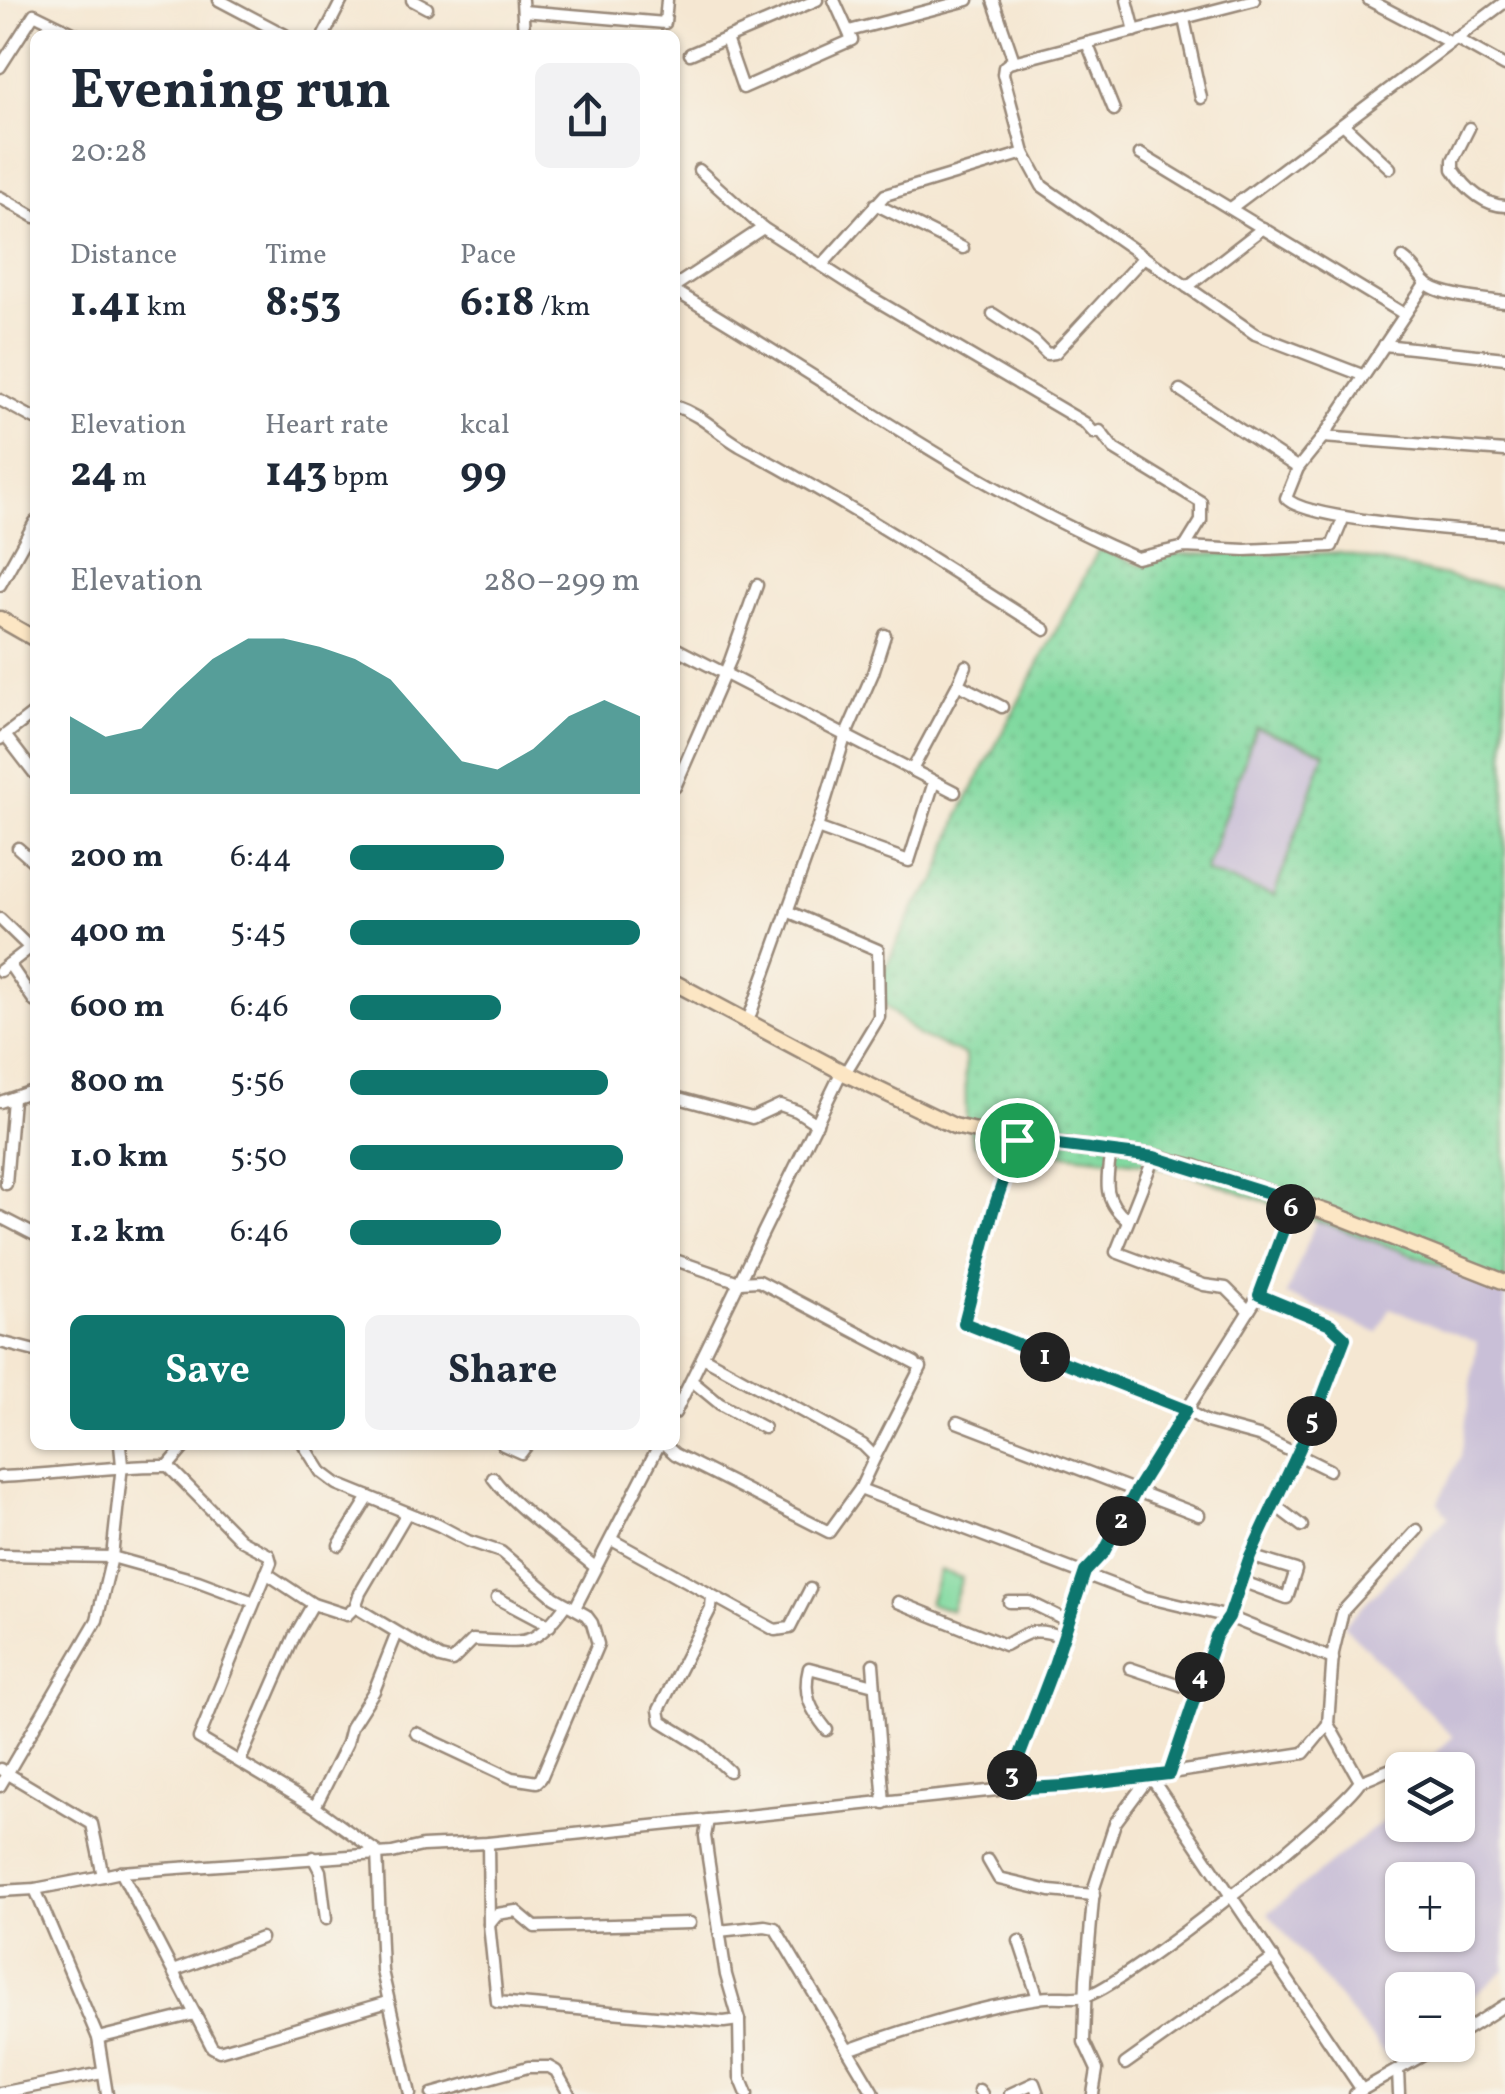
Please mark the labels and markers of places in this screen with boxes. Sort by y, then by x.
pin [975,1098,1060,1183]
pin: 6 [1266,1184,1316,1234]
pin: 1 [1020,1332,1070,1382]
pin: 5 [1287,1396,1337,1446]
pin: 2 [1096,1496,1146,1546]
pin: 4 [1175,1652,1225,1702]
pin: 3 [987,1750,1037,1800]

